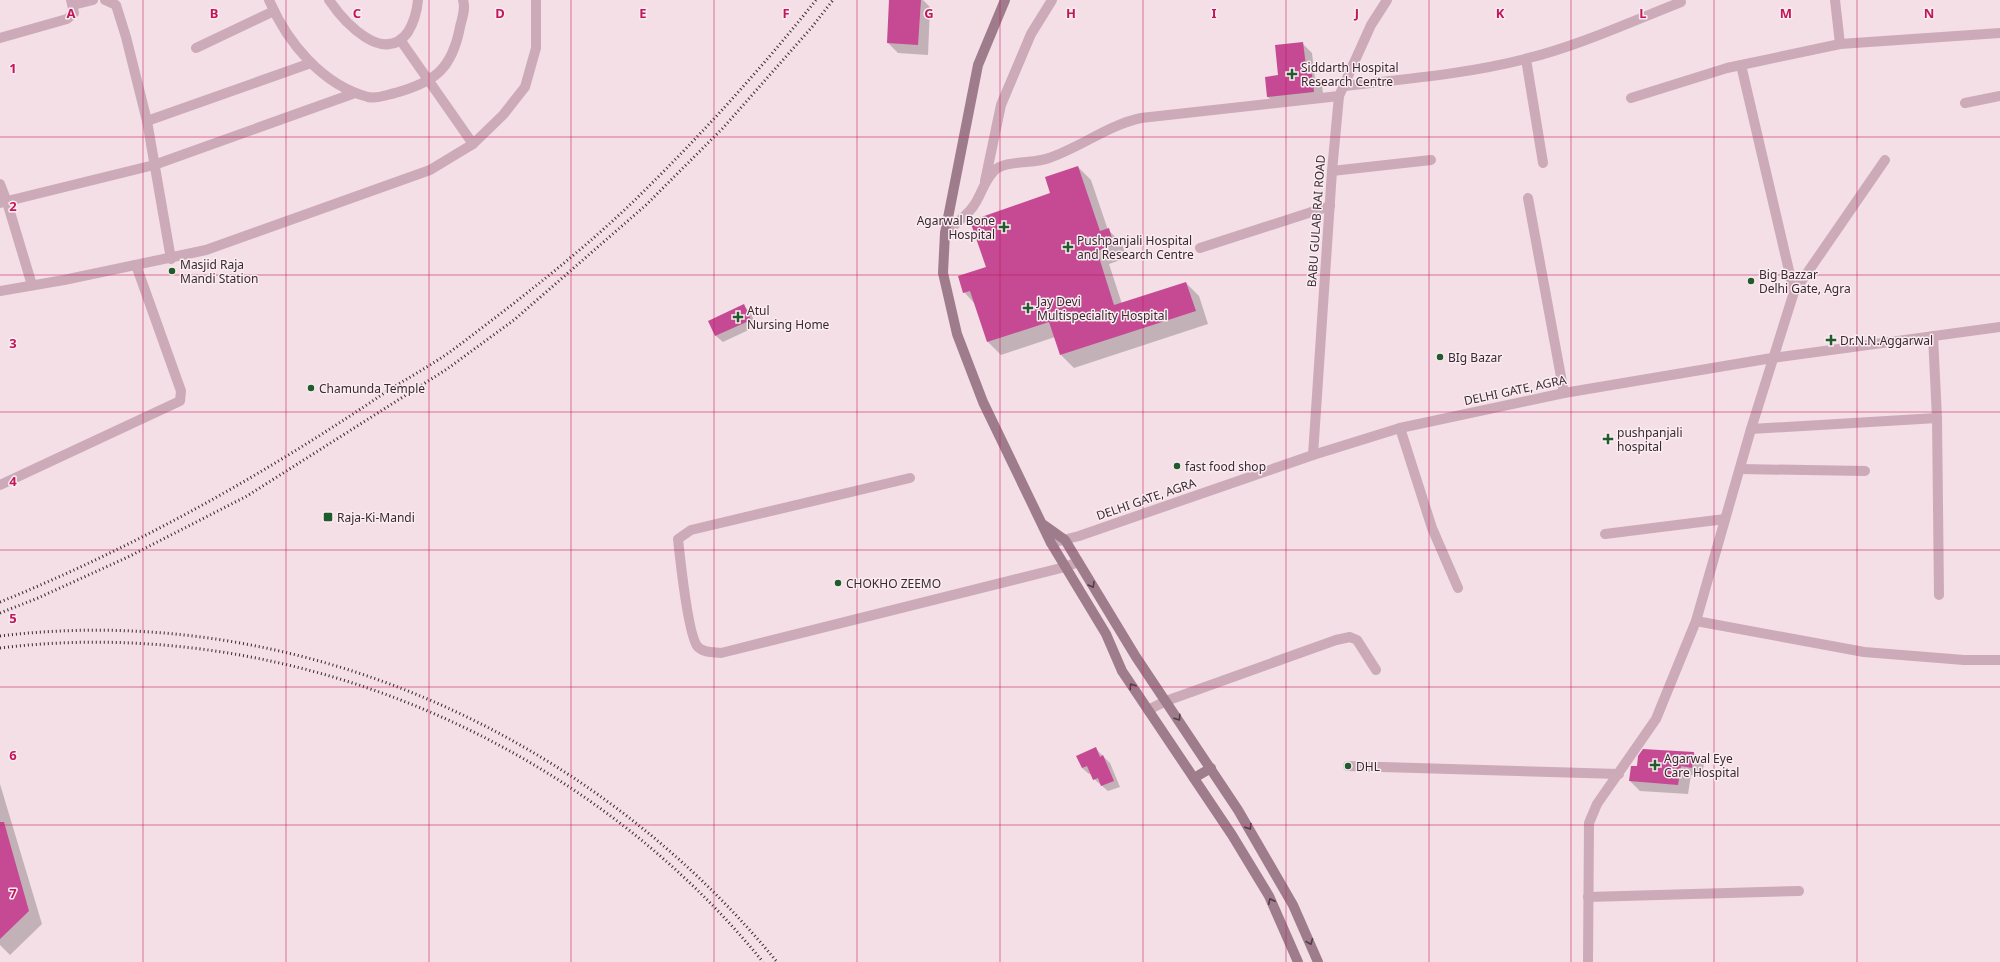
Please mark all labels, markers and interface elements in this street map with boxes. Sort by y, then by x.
text: A [67,4,76,22]
text: B [210,4,218,22]
text: C [353,4,361,22]
text: D [495,4,505,22]
text: E [639,4,647,22]
text: F [782,4,790,22]
text: G [924,4,934,22]
text: H [1066,4,1076,22]
text: I [1211,4,1217,22]
text: J [1354,4,1359,22]
text: K [1496,4,1505,22]
text: L [1639,4,1647,22]
text: M [1780,4,1792,22]
text: N [1924,4,1934,22]
text: 1 [9,59,17,77]
place label: Siddarth Hospital Research Centre [1301,59,1399,90]
marker: Siddarth Hospital Research Centre [1286,68,1298,80]
street label: BABU GULAB RAI ROAD [1303,154,1329,288]
text: 2 [9,197,17,215]
place label: Agarwal Bone Hospital [917,212,995,243]
marker: Agarwal Bone Hospital [998,221,1010,233]
place label: Pushpanjali Hospital and Research Centre [1077,232,1194,263]
marker: Pushpanjali Hospital and Research Centre [1062,241,1074,253]
place label: Masjid Raja Mandi Station [180,256,258,287]
marker: Masjid Raja Mandi Station [167,266,177,276]
place label: Big Bazzar Delhi Gate, Agra [1759,266,1851,297]
marker: Big Bazzar Delhi Gate, Agra [1746,276,1756,286]
place label: Jay Devi Multispeciality Hospital [1036,293,1168,324]
place label: Atul Nursing Home [747,302,830,333]
marker: Jay Devi Multispeciality Hospital [1022,302,1034,314]
marker: Atul Nursing Home [732,311,744,323]
place label: Dr.N.N.Aggarwal [1840,332,1933,349]
text: 3 [9,334,17,352]
marker: Dr.N.N.Aggarwal [1825,334,1837,346]
place label: BIg Bazar [1448,349,1502,366]
marker: BIg Bazar [1435,352,1445,362]
street label: DELHI GATE, AGRA [1462,371,1568,409]
place label: Chamunda Temple [319,380,425,397]
marker: Chamunda Temple [306,383,316,393]
place label: pushpanjali hospital [1617,424,1683,455]
marker: pushpanjali hospital [1602,433,1614,445]
place label: fast food shop [1185,458,1266,475]
marker: fast food shop [1172,461,1182,471]
text: 4 [9,472,17,490]
street label: DELHI GATE, AGRA [1094,474,1198,524]
place label: Raja-Ki-Mandi [337,509,415,526]
marker: Raja-Ki-Mandi [322,511,334,523]
place label: CHOKHO ZEEMO [846,575,941,592]
marker: CHOKHO ZEEMO [833,578,843,588]
one-way arrow [1088,581,1095,588]
text: 5 [9,609,17,627]
one-way arrow [1129,683,1137,690]
one-way arrow [1173,714,1180,721]
text: 6 [9,746,17,764]
place label: Agarwal Eye Care Hospital [1664,750,1739,781]
place label: DHL [1356,758,1380,775]
marker: Agarwal Eye Care Hospital [1649,759,1661,771]
marker: DHL [1343,761,1353,771]
one-way arrow [1244,823,1252,830]
text: 7 [9,884,17,902]
one-way arrow [1268,897,1276,905]
one-way arrow [1305,938,1313,945]

